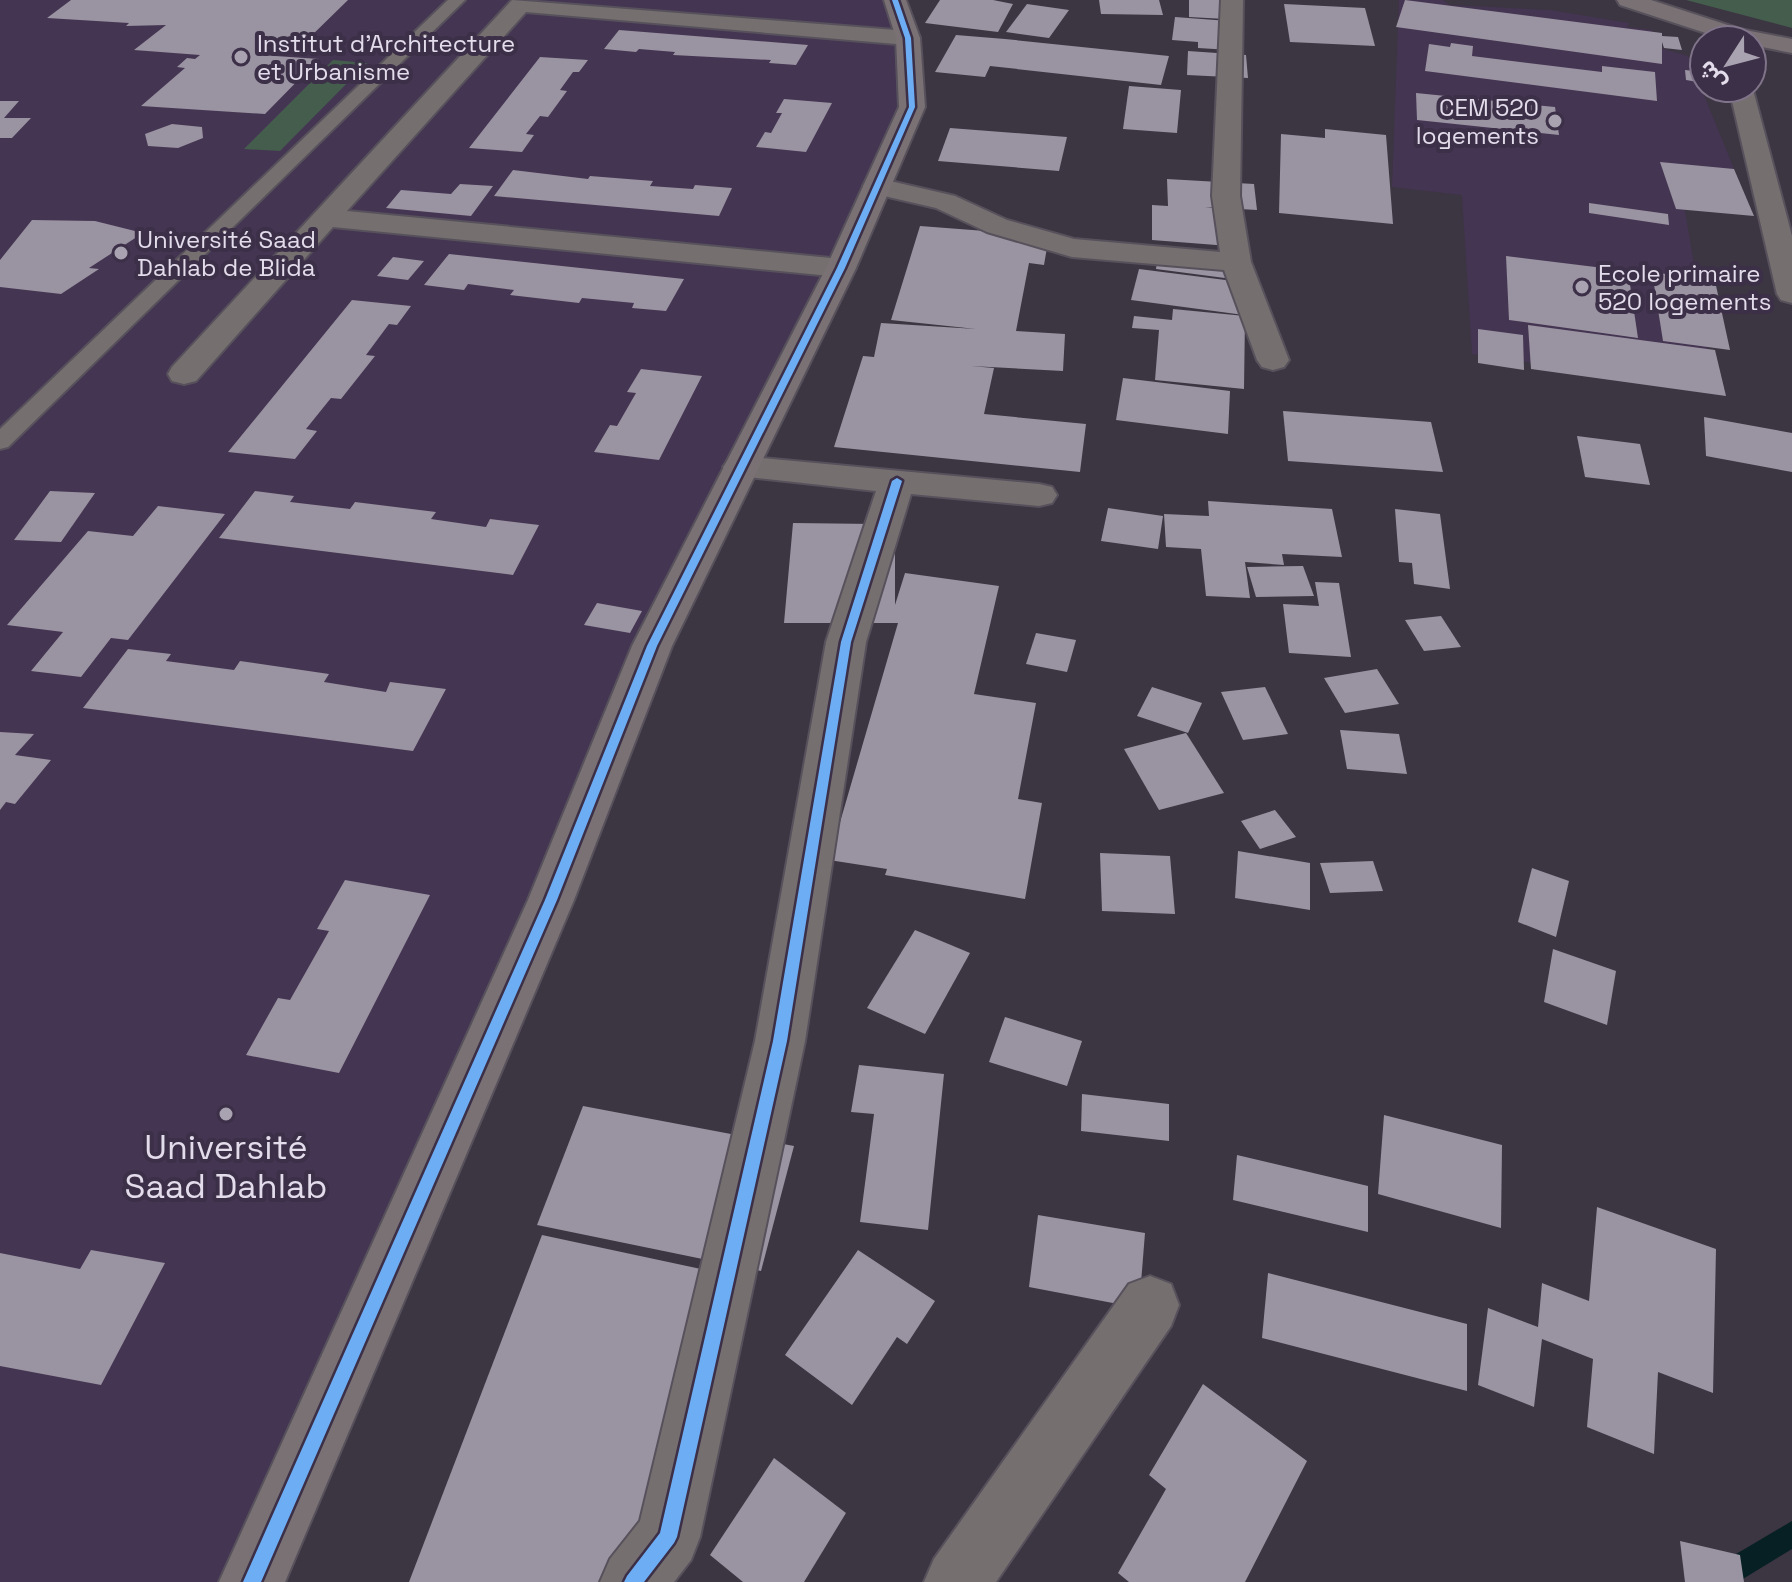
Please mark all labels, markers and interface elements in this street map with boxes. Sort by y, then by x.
north arrow [1688,24,1768,104]
place label: Institut d'Architecture et Urbanisme [257,28,515,87]
marker: Institut d'Architecture et Urbanisme [232,48,250,66]
text: ش [1692,55,1732,96]
place label: CEM 520 logements [1416,92,1539,151]
marker: CEM 520 logements [1546,112,1564,130]
place label: Université Saad Dahlab de Blida [137,224,316,283]
marker: Université Saad Dahlab de Blida [112,244,130,262]
place label: Ecole primaire 520 logements [1598,258,1771,317]
marker: Ecole primaire 520 logements [1573,278,1591,296]
marker: Université Saad Dahlab [217,1105,235,1123]
place label: Université Saad Dahlab [125,1126,327,1208]

